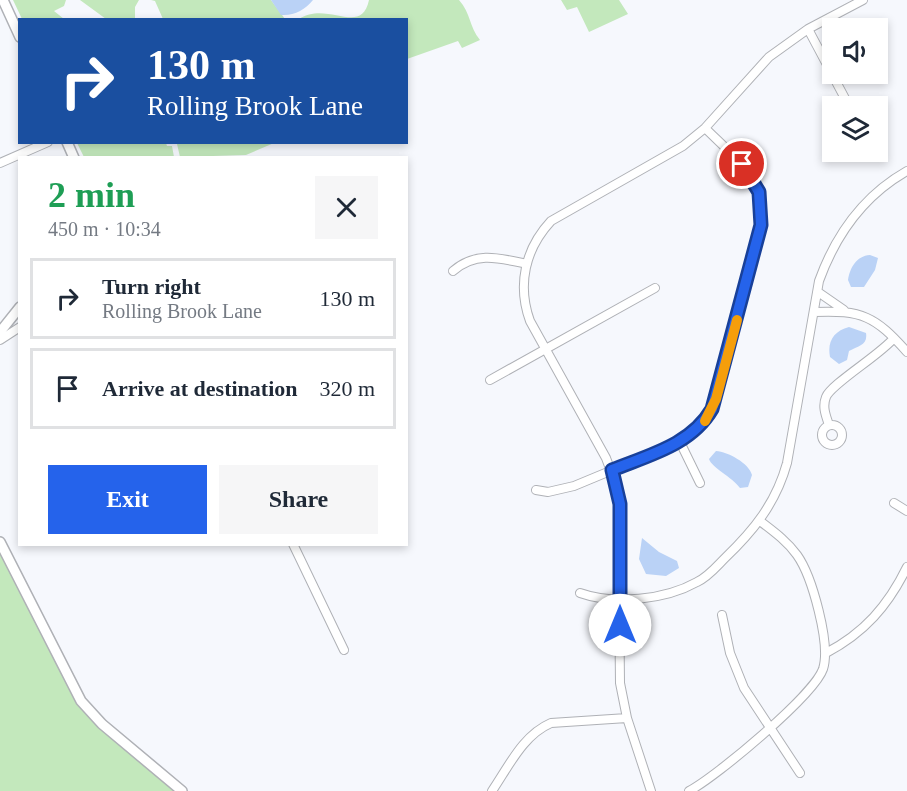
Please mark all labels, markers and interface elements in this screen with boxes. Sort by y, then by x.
map controls [822,18,888,162]
button: sound [822,18,888,84]
icon: right [48,42,126,120]
text: 130 m [147,42,256,88]
text: Rolling Brook Lane [147,91,363,121]
button: layers [822,96,888,162]
pin [716,138,767,189]
icon: arrive [725,147,758,180]
text: 2 min [48,175,135,215]
button: close [315,176,378,239]
text: 450 m · 10:34 [48,218,161,240]
text: Turn right [102,274,201,299]
icon: right [51,282,84,315]
text: 130 m [319,286,375,311]
text: Rolling Brook Lane [102,300,262,322]
icon: arrive [51,372,84,405]
text: Arrive at destination [102,376,298,401]
text: 320 m [319,376,375,401]
button: Exit [48,465,207,534]
button: Share [219,465,378,534]
position arrow [588,593,652,657]

